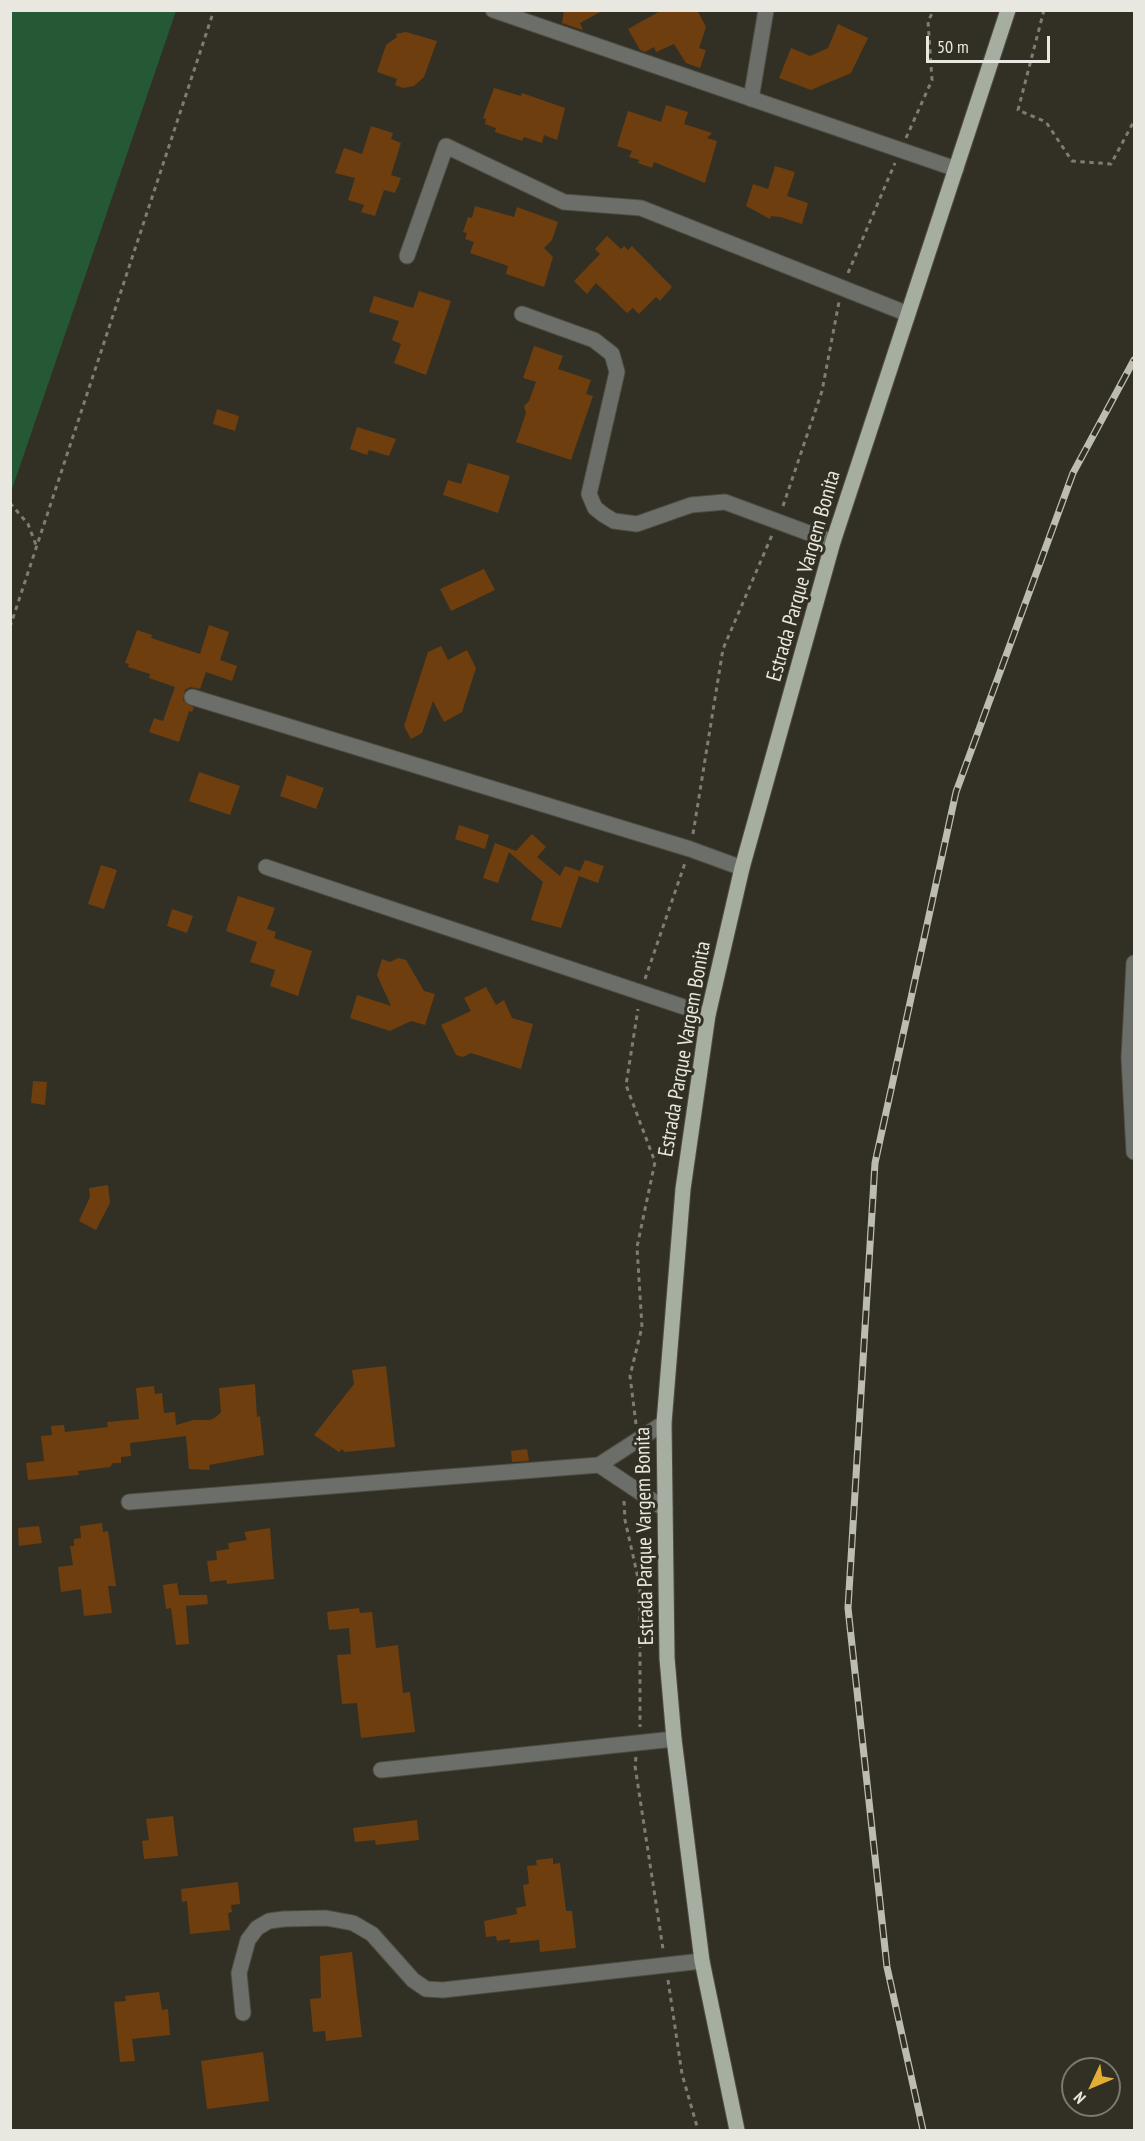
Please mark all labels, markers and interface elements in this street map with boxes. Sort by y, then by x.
scale bar [929,24,1054,62]
text: 50 m [937,35,969,58]
street label: Estrada Parque Vargem Bonita [762,468,846,684]
street label: Estrada Parque Vargem Bonita [654,939,716,1159]
street label: Estrada Parque Vargem Bonita [630,1427,660,1645]
north arrow [1061,2057,1121,2117]
text: N [1069,2088,1090,2108]

